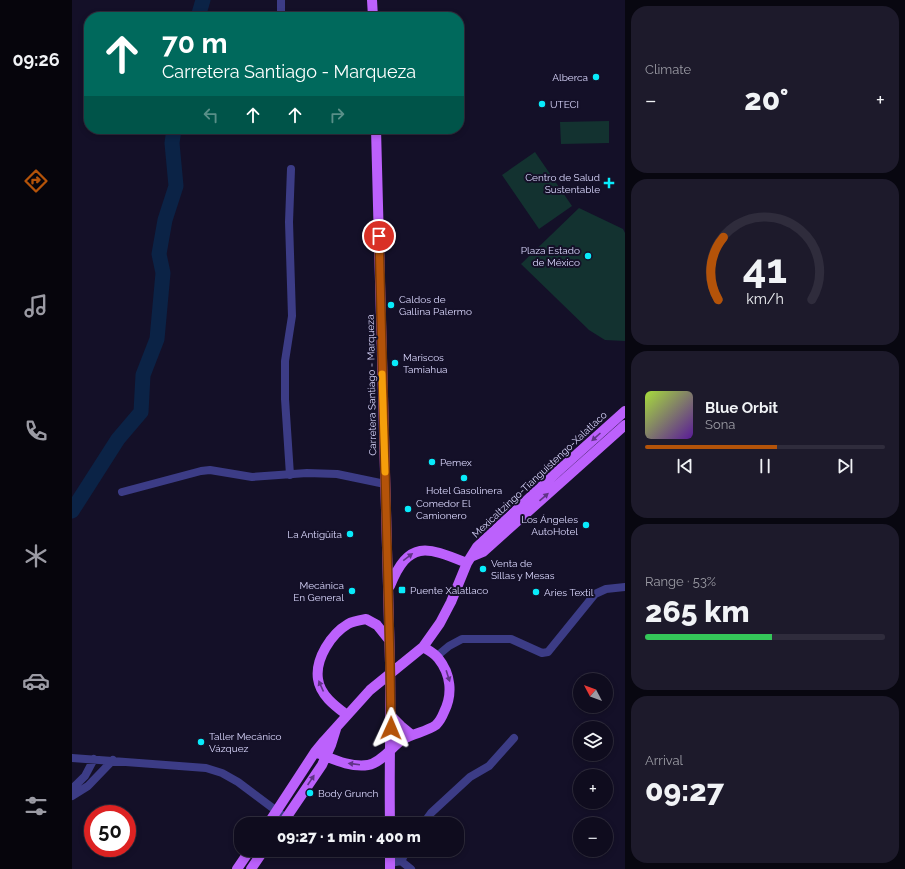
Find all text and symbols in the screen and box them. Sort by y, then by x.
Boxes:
text: 70 m [162,27,228,60]
icon: ahead [96,28,148,80]
text: 09:26 [12,49,60,70]
text: Carretera Santiago - Marqueza [162,61,416,82]
text: Climate [645,62,691,77]
place label: Alberca [552,72,588,83]
marker: Alberca [591,72,601,82]
text: 20° [744,82,788,117]
text: − [645,87,657,113]
text: + [876,87,885,113]
marker: UTECI [537,99,547,109]
place label: UTECI [550,99,579,110]
icon: left [200,104,222,126]
icon: ahead [242,104,264,126]
icon: ahead [284,104,306,126]
icon: right [326,104,348,126]
icon: directions [22,167,50,195]
place label: Centro de Salud Sustentable [525,172,600,195]
marker: Centro de Salud Sustentable [603,177,615,189]
pin [362,219,396,253]
icon: arrive [368,225,390,247]
text: 41 [743,244,787,293]
place label: Plaza Estado de México [521,245,580,268]
marker: Plaza Estado de México [583,251,593,261]
text: km/h [746,290,784,306]
icon: music [22,292,50,320]
place label: Caldos de Gallina Palermo [399,294,472,317]
marker: Caldos de Gallina Palermo [386,300,396,310]
street label: Carretera Santiago - Marqueza [365,314,378,456]
place label: Mariscos Tamiahua [403,352,448,375]
marker: Mariscos Tamiahua [390,358,400,368]
text: Blue Orbit [705,399,778,417]
street label: Mexicaltzingo-Tianguistengo-Xalatlaco [470,409,609,540]
icon: phone [22,417,50,445]
text: Sona [705,417,735,432]
one-way arrow [591,432,601,442]
icon: previous [674,455,696,477]
icon: pause [754,455,776,477]
icon: next [834,455,856,477]
marker: Pemex [427,457,437,467]
place label: Pemex [440,457,472,468]
marker: Hotel Gasolinera [459,473,469,483]
place label: Hotel Gasolinera [426,485,502,496]
one-way arrow [540,493,549,502]
place label: Comedor El Camionero [416,498,471,521]
marker: Comedor El Camionero [403,504,413,514]
place label: Los Ángeles AutoHotel [521,514,578,537]
marker: Los Ángeles AutoHotel [581,520,591,530]
place label: La Antigüita [287,529,342,540]
marker: La Antigüita [345,529,355,539]
icon: climate [22,542,50,570]
one-way arrow [402,553,413,562]
place label: Venta de Sillas y Mesas [491,558,555,581]
marker: Venta de Sillas y Mesas [478,564,488,574]
text: Range · 53% [645,574,716,589]
place label: Mecánica En General [293,580,344,603]
marker: Puente Xalatlaco [397,585,407,595]
place label: Puente Xalatlaco [410,585,488,596]
marker: Mecánica En General [347,586,357,596]
marker: Aries Textil [531,587,541,597]
place label: Aries Textil [544,587,594,598]
text: 265 km [645,594,750,629]
icon: car [22,667,50,695]
one-way arrow [445,670,451,682]
north arrow [573,673,613,713]
map controls [573,673,613,857]
one-way arrow [318,681,324,692]
position arrow [370,707,412,749]
button: layers [573,721,613,761]
place label: Taller Mecánico Vázquez [209,731,282,754]
marker: Taller Mecánico Vázquez [196,737,206,747]
text: Arrival [645,753,683,768]
one-way arrow [348,761,360,767]
button: + [573,769,613,809]
text: 09:27 [645,773,724,808]
one-way arrow [307,775,315,785]
marker: Body Grunch [305,788,315,798]
place label: Body Grunch [318,788,378,799]
icon: filters [22,792,50,820]
speed limit sign: 50 [84,805,136,857]
button: − [573,817,613,857]
text: 09:27 · 1 min · 400 m [277,828,421,846]

